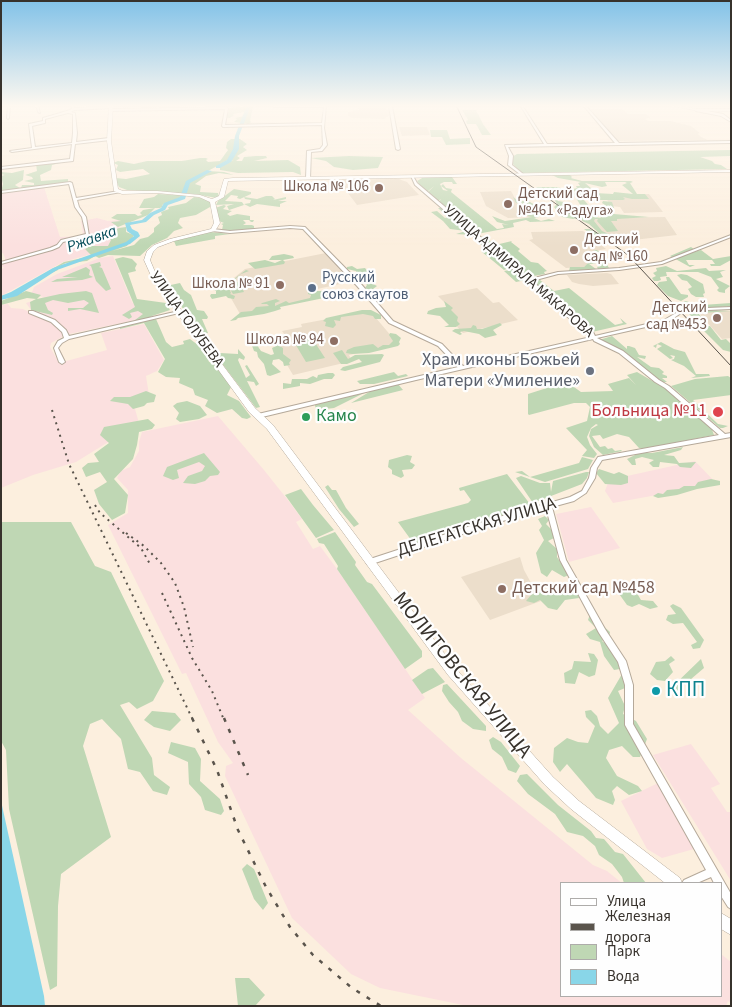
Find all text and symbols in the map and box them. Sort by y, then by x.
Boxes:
place label: Школа № 106 [283,179,369,197]
marker: Школа № 106 [373,182,385,194]
place label: Детский сад №461 «Радуга» [518,186,613,221]
marker: Детский сад №461 «Радуга» [502,198,514,210]
street label: УЛИЦА АДМИРАЛА МАКАРОВА [439,202,597,342]
water label: Ржавка [64,222,120,258]
place label: Детский сад № 160 [584,232,648,267]
marker: Детский сад № 160 [568,244,580,256]
street label: УЛИЦА ГОЛУБЕВА [145,268,227,372]
place label: Русский союз скаутов [322,270,408,305]
place label: Школа № 91 [192,276,270,294]
marker: Школа № 91 [274,279,286,291]
marker: Русский союз скаутов [306,282,318,294]
place label: Детский сад №453 [646,300,707,335]
marker: Детский сад №453 [711,312,723,324]
place label: Школа № 94 [246,332,324,350]
marker: Школа № 94 [328,335,340,347]
place label: Храм иконы Божьей Матери «Умиление» [422,350,580,392]
marker: Храм иконы Божьей Матери «Умиление» [584,365,596,377]
place label: Больница №11 [591,401,707,423]
marker: Больница №11 [711,405,725,419]
place label: Камо [316,406,357,428]
marker: Камо [300,411,312,423]
street label: ДЕЛЕГАТСКАЯ УЛИЦА [395,494,559,562]
place label: Детский сад №458 [512,578,655,600]
marker: Детский сад №458 [496,583,508,595]
street label: МОЛИТОВСКАЯ УЛИЦА [386,588,536,764]
place label: КПП [666,678,705,704]
marker: КПП [650,685,662,697]
legend [560,882,722,997]
text: Улица [607,891,646,912]
text: Железная дорога [605,906,671,948]
text: Парк [607,941,640,962]
text: Вода [607,966,640,987]

